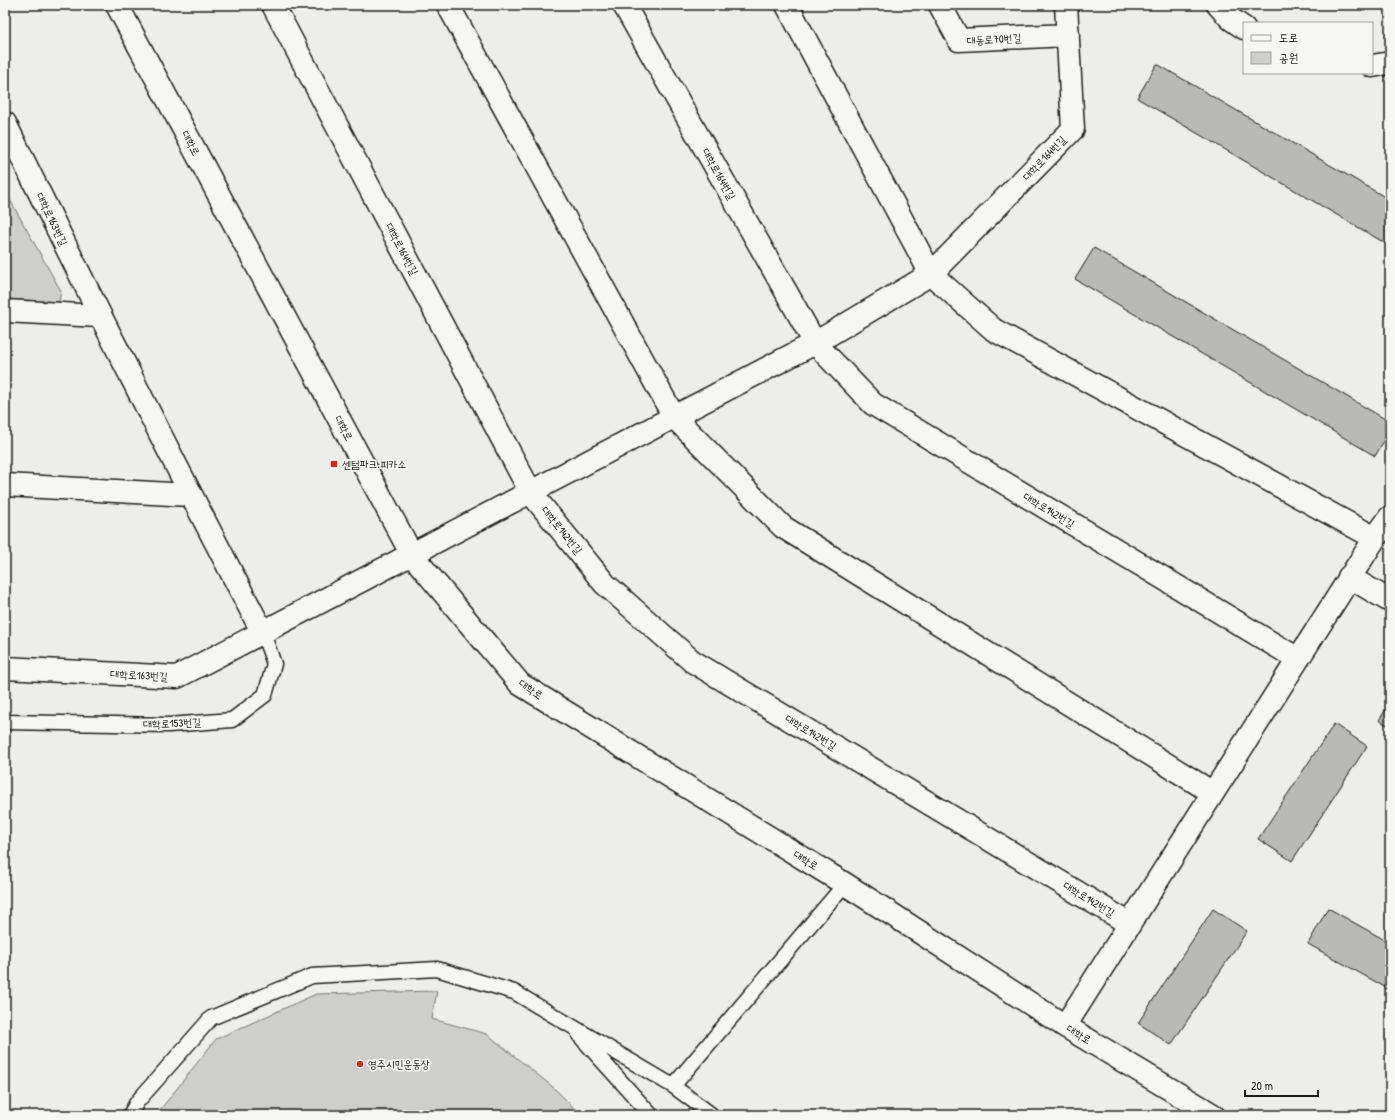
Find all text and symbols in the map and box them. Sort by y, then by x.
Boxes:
legend [1243,22,1373,74]
text: 도로 [1279,29,1298,46]
street label: 대동로70번길 [966,31,1022,47]
text: 공원 [1279,49,1298,66]
street label: 대학로 [179,128,203,158]
street label: 대학로164번길 [1019,133,1069,183]
street label: 대학로164번길 [699,146,739,202]
street label: 대학로163번길 [33,190,71,248]
street label: 대학로164번길 [382,221,422,277]
street label: 대학로 [332,413,356,443]
place label: 센텀파크.피카소 [342,457,406,471]
marker: 센텀파크.피카소 [329,459,339,469]
street label: 대학로142번길 [1021,489,1077,531]
street label: 대학로142번길 [538,503,586,557]
street label: 대학로163번길 [110,667,168,684]
street label: 대학로 [516,676,546,702]
street label: 대학로142번길 [783,711,839,753]
street label: 대학로153번길 [143,715,201,731]
street label: 대학로 [791,847,821,873]
street label: 대학로142번길 [1061,878,1117,920]
street label: 대학로 [1064,1021,1094,1047]
place label: 영주시민운동장 [368,1057,430,1071]
marker: 영주시민운동장 [355,1059,365,1069]
scale bar [1245,1072,1318,1098]
text: 20 m [1251,1077,1273,1094]

